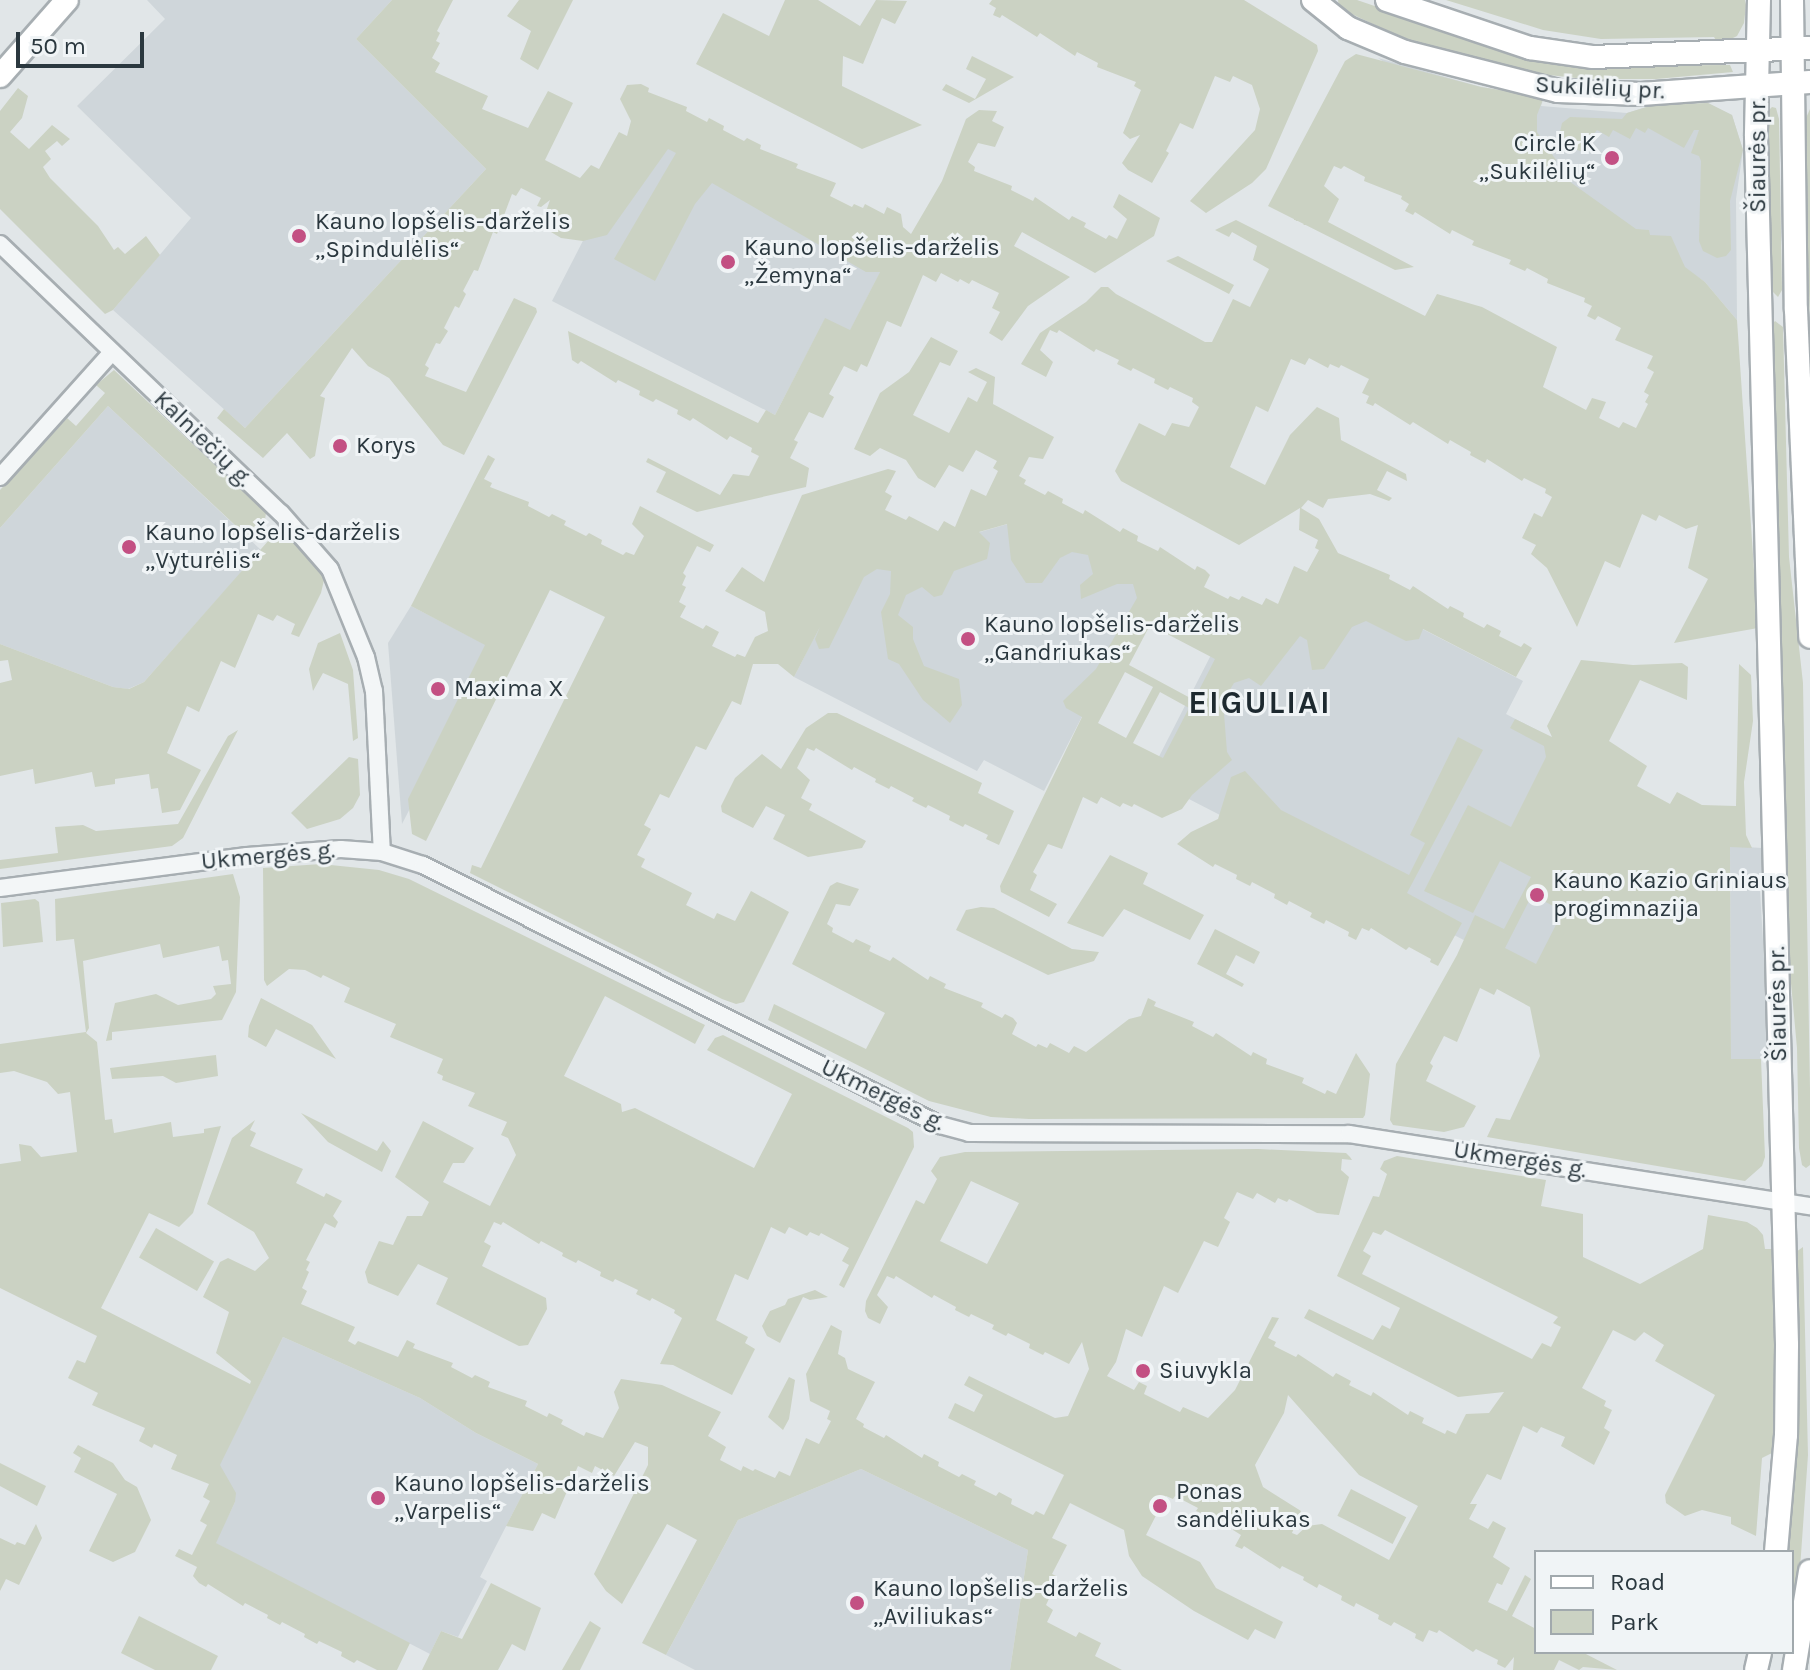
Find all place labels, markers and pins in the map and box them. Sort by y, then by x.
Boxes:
place label: Circle K „Sukilėlių“ [1479,130,1596,186]
marker: Circle K „Sukilėlių“ [1603,149,1621,167]
place label: Kauno lopšelis-darželis „Spindulėlis“ [315,208,571,264]
marker: Kauno lopšelis-darželis „Spindulėlis“ [290,227,308,245]
place label: Kauno lopšelis-darželis „Žemyna“ [744,234,1000,290]
marker: Kauno lopšelis-darželis „Žemyna“ [719,253,737,271]
place label: Korys [356,432,416,460]
marker: Korys [331,437,349,455]
place label: Kauno lopšelis-darželis „Vyturėlis“ [145,519,401,575]
marker: Kauno lopšelis-darželis „Vyturėlis“ [120,538,138,556]
place label: Kauno lopšelis-darželis „Gandriukas“ [984,611,1240,667]
marker: Kauno lopšelis-darželis „Gandriukas“ [959,630,977,648]
place label: Maxima X [454,675,564,703]
marker: Maxima X [429,680,447,698]
place label: Kauno Kazio Griniaus progimnazija [1553,867,1787,923]
marker: Kauno Kazio Griniaus progimnazija [1528,886,1546,904]
place label: Siuvykla [1159,1357,1252,1385]
marker: Siuvykla [1134,1362,1152,1380]
place label: Kauno lopšelis-darželis „Varpelis“ [394,1470,650,1526]
place label: Ponas sandėliukas [1176,1478,1311,1534]
marker: Kauno lopšelis-darželis „Varpelis“ [369,1489,387,1507]
marker: Ponas sandėliukas [1151,1497,1169,1515]
place label: Kauno lopšelis-darželis „Aviliukas“ [873,1575,1129,1631]
marker: Kauno lopšelis-darželis „Aviliukas“ [848,1594,866,1612]

